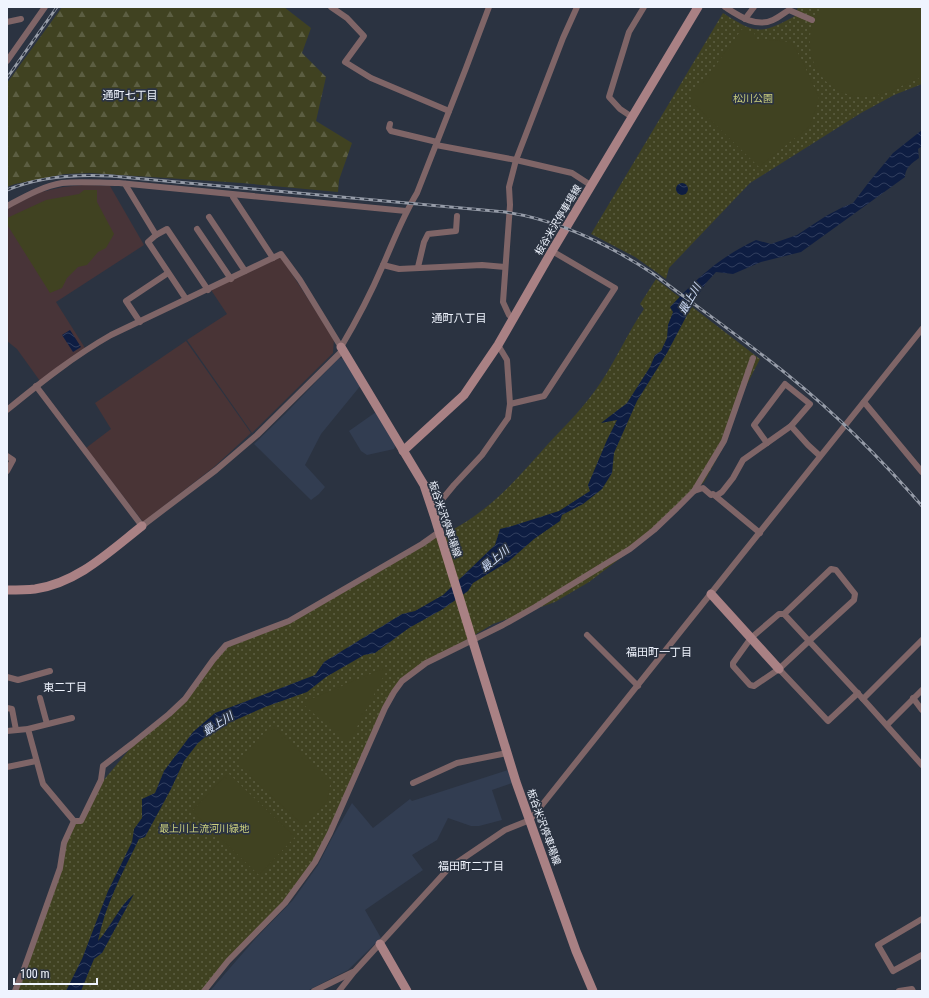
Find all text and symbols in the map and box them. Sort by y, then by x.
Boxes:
district label: 通町七丁目 [103,89,158,102]
park label: 松川公園 [733,93,773,104]
street label: 板谷米沢停車場線 [533,183,583,257]
water label: 最上川 [676,281,704,317]
district label: 通町八丁目 [432,312,487,325]
street label: 板谷米沢停車場線 [427,479,463,559]
water label: 最上川 [478,543,513,575]
district label: 福田町一丁目 [626,646,692,659]
district label: 東二丁目 [43,681,87,694]
water label: 最上川 [201,709,236,738]
street label: 板谷米沢停車場線 [525,788,563,866]
park label: 最上川上流河川緑地 [159,823,250,834]
district label: 福田町二丁目 [438,860,504,873]
scale bar [14,960,97,986]
text: 100 m [20,967,50,981]

